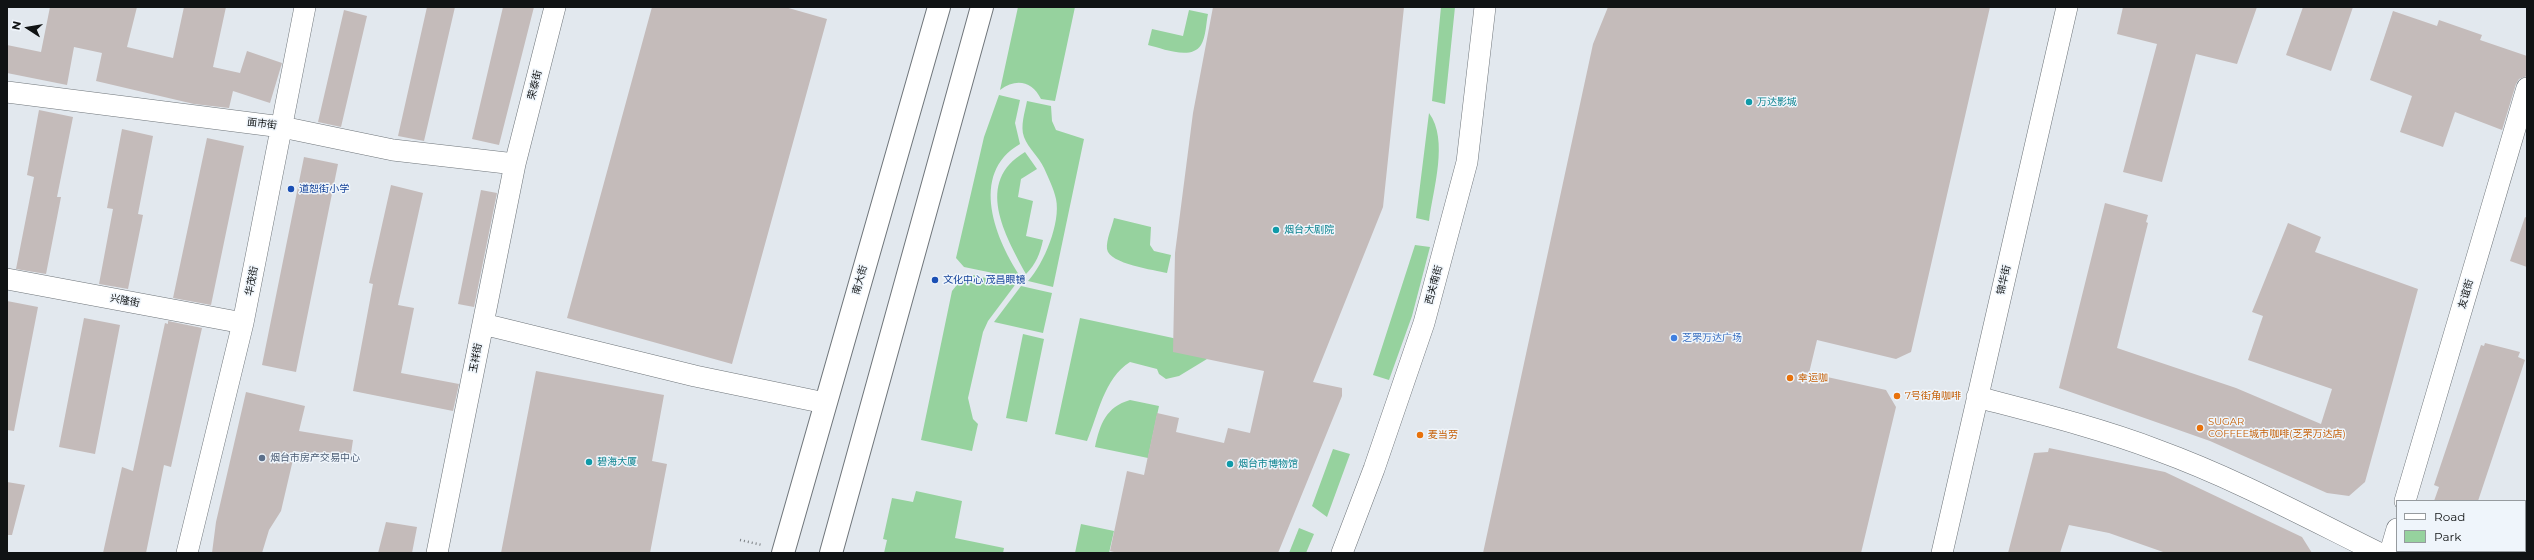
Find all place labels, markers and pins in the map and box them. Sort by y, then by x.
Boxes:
place label: 万达影城 [1757,96,1797,108]
marker: 万达影城 [1744,97,1754,107]
place label: 道恕街小学 [299,183,349,195]
marker: 道恕街小学 [286,184,296,194]
place label: 烟台大剧院 [1284,224,1334,236]
marker: 烟台大剧院 [1271,225,1281,235]
place label: 文化中心 茂昌眼镜 [943,274,1026,286]
marker: 文化中心 茂昌眼镜 [930,275,940,285]
place label: 芝罘万达广场 [1682,332,1742,344]
marker: 芝罘万达广场 [1669,333,1679,343]
place label: 幸运咖 [1798,372,1828,384]
marker: 幸运咖 [1785,373,1795,383]
place label: 7号街角咖啡 [1905,390,1961,402]
marker: 7号街角咖啡 [1892,391,1902,401]
place label: SUGAR COFFEE城市咖啡(芝罘万达店) [2208,416,2346,440]
marker: SUGAR COFFEE城市咖啡(芝罘万达店) [2195,423,2205,433]
place label: 麦当劳 [1428,429,1458,441]
marker: 麦当劳 [1415,430,1425,440]
place label: 烟台市房产交易中心 [270,452,360,464]
marker: 烟台市房产交易中心 [257,453,267,463]
place label: 碧海大厦 [597,456,637,468]
marker: 碧海大厦 [584,457,594,467]
place label: 烟台市博物馆 [1238,458,1298,470]
marker: 烟台市博物馆 [1225,459,1235,469]

